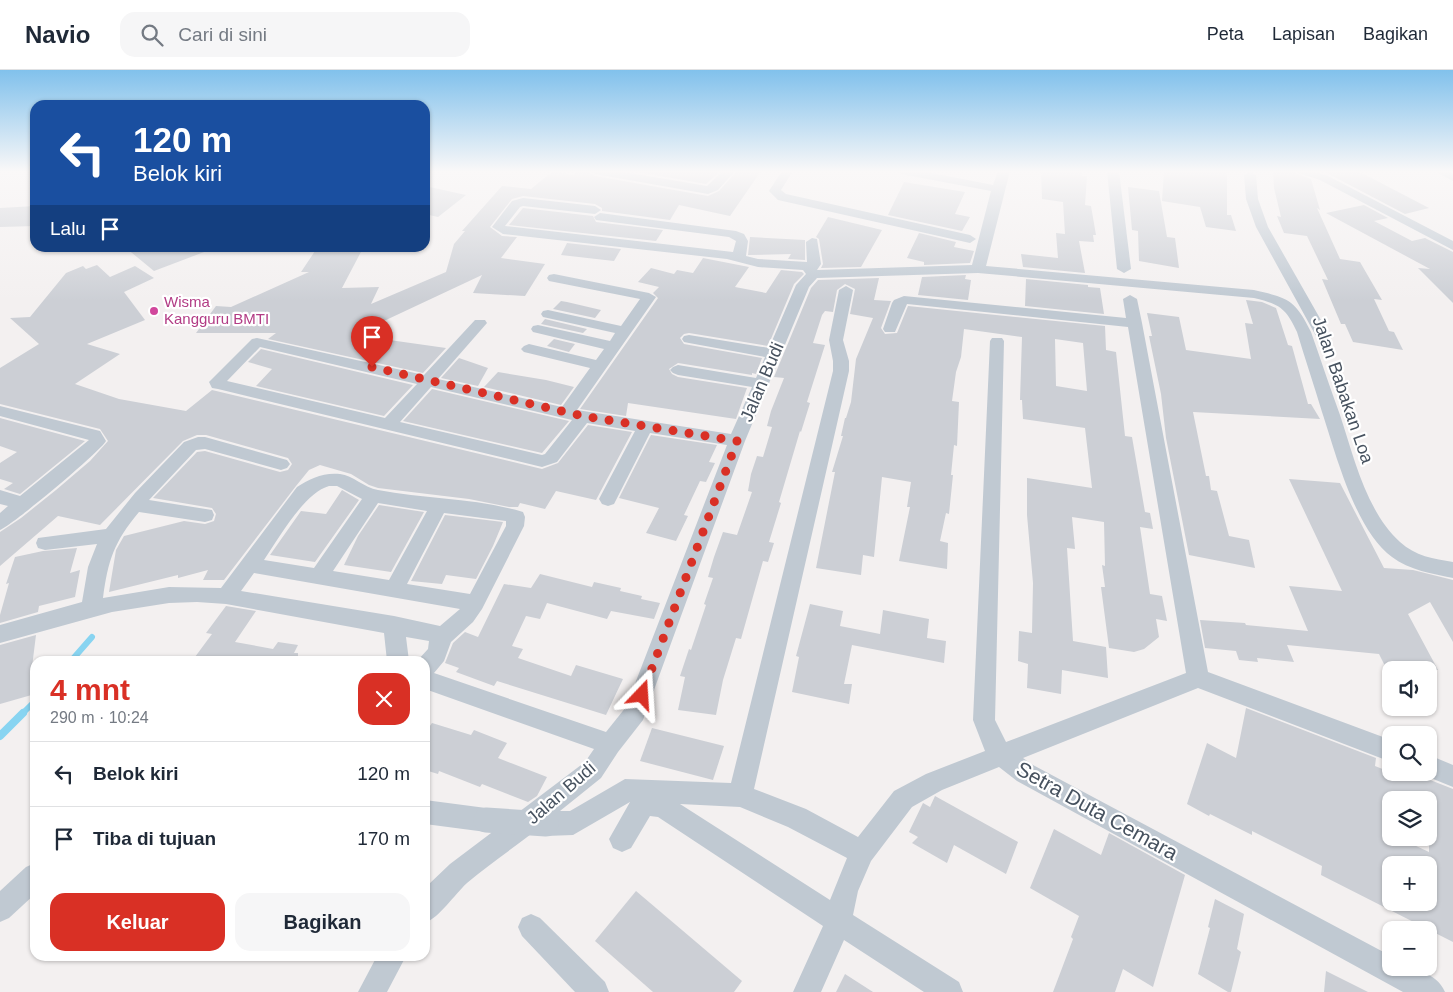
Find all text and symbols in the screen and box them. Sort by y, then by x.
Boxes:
search box [120,12,470,57]
text: Navio [25,21,90,48]
icon: search [138,21,166,49]
text: Cari di sini [178,24,267,45]
text: Peta [1207,24,1244,44]
text: Lapisan [1272,24,1335,44]
text: Bagikan [1363,24,1428,44]
icon: left [50,120,115,185]
text: 120 m [133,120,232,159]
text: Belok kiri [133,161,222,186]
icon: arrive [96,215,124,243]
text: Lalu [50,218,86,239]
place label: Wisma Kangguru BMTI [164,293,269,327]
marker: Wisma Kangguru BMTI [148,305,160,317]
street label: Jalan Babakan Loa [1308,314,1378,467]
pin [351,316,393,367]
icon: arrive [358,323,386,351]
street label: Jalan Budi [736,339,788,425]
map controls [1382,661,1437,976]
button: sound [1382,661,1437,716]
position arrow [615,668,667,720]
text: 4 mnt [50,673,130,706]
button: close [358,673,410,725]
text: 290 m · 10:24 [50,709,149,726]
button: search [1382,726,1437,781]
street label: Setra Duta Cemara [1013,757,1182,865]
street label: Jalan Budi [523,758,599,828]
icon: left [50,760,78,788]
text: Belok kiri [93,763,179,784]
text: 120 m [357,763,410,784]
button: layers [1382,791,1437,846]
icon: arrive [50,825,78,853]
text: Tiba di tujuan [93,828,216,849]
text: 170 m [357,828,410,849]
button: + [1382,856,1437,911]
button: Keluar [50,893,225,951]
button: Bagikan [235,893,410,951]
button: − [1382,921,1437,976]

